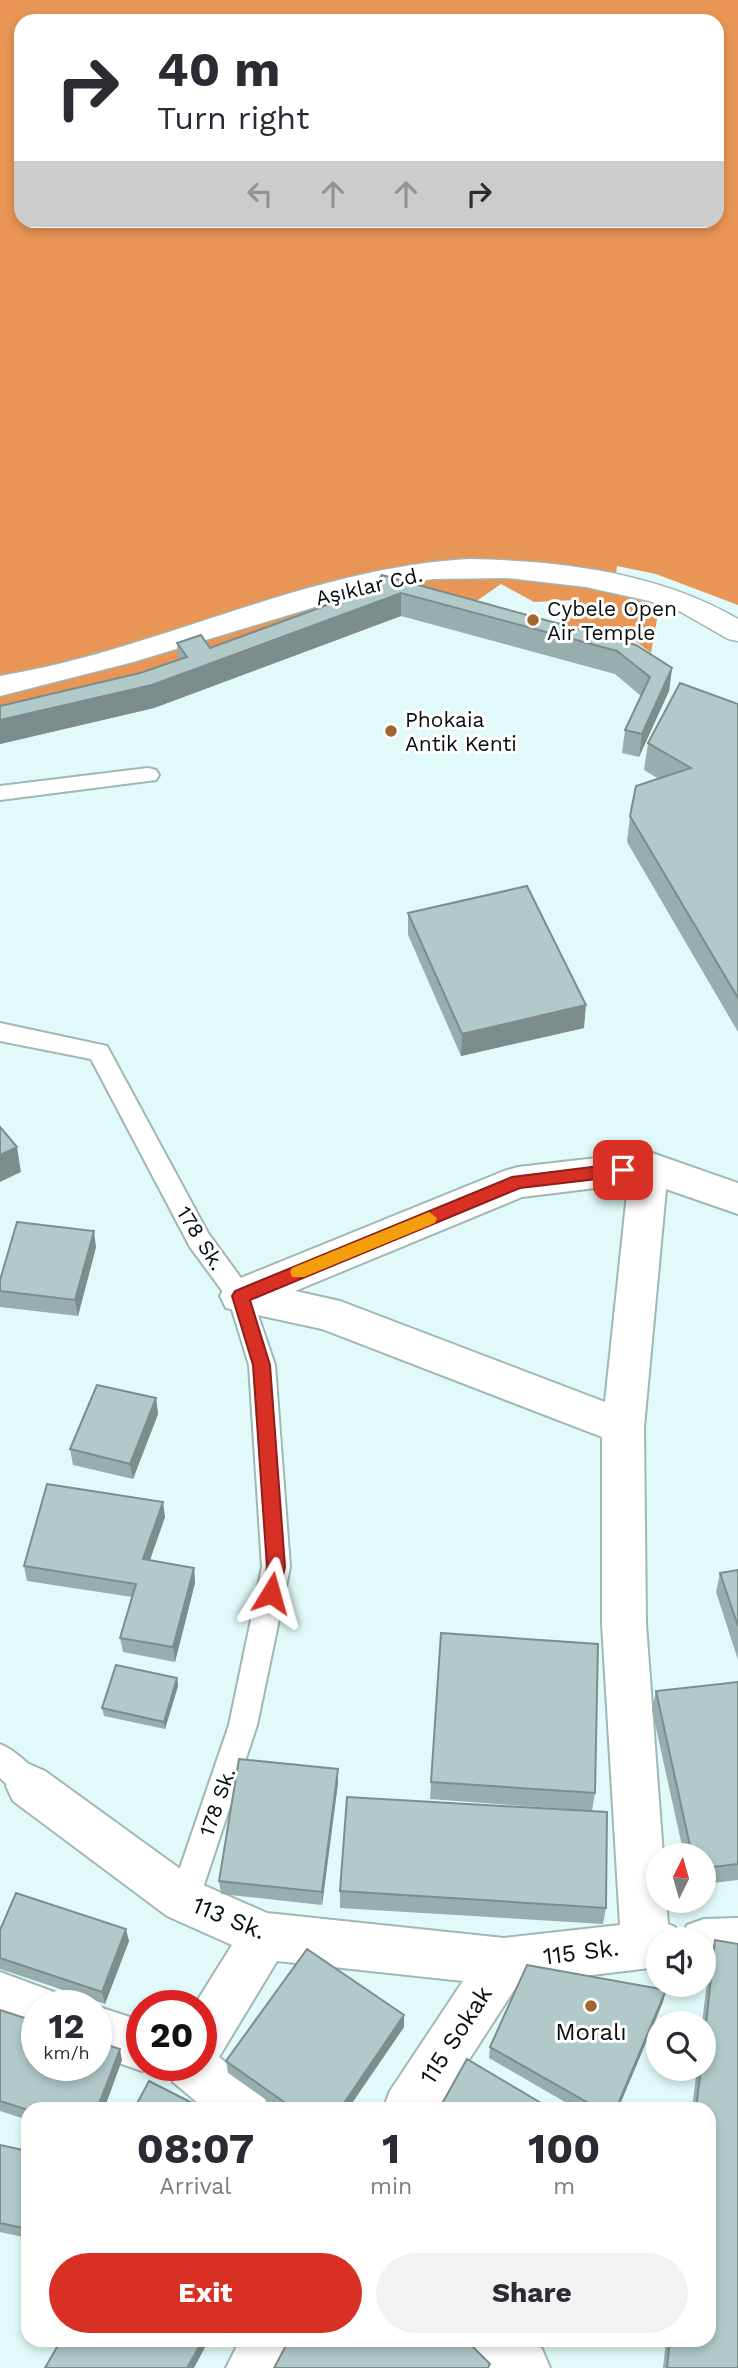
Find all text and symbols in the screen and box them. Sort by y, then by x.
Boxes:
text: 40 m [157,40,280,98]
icon: right [42,42,133,133]
text: Turn right [157,99,309,137]
icon: left [241,175,279,213]
icon: ahead [314,175,352,213]
icon: ahead [387,175,425,213]
icon: right [460,175,498,213]
street label: Aşıklar Cd. [313,562,425,610]
place label: Cybele Open Air Temple [547,596,677,645]
marker: Cybele Open Air Temple [525,612,541,628]
place label: Phokaia Antik Kenti [405,707,517,756]
marker: Phokaia Antik Kenti [383,723,399,739]
pin [593,1140,653,1200]
icon: arrive [604,1151,642,1189]
street label: 178 Sk. [172,1201,230,1275]
position arrow [234,1556,308,1630]
street label: 178 Sk. [194,1765,240,1839]
north arrow [646,1843,716,1913]
map controls [646,1843,716,2081]
street label: 113 Sk. [188,1891,270,1945]
button: sound [646,1927,716,1997]
street label: 115 Sk. [541,1933,621,1971]
street label: 115 Sokak [414,1980,498,2089]
speed limit sign: 20 [126,1990,217,2081]
marker: Moralı [583,1998,599,2014]
text: 12 [49,2005,84,2047]
button: search [646,2011,716,2081]
place label: Moralı [555,2018,627,2046]
text: km/h [43,2042,90,2063]
text: 08:07 [137,2124,254,2173]
text: 1 [382,2124,400,2173]
text: 100 [528,2124,600,2173]
text: Arrival [160,2173,231,2200]
text: min [370,2173,412,2200]
text: m [553,2173,575,2200]
button: Exit [49,2253,362,2333]
button: Share [376,2253,688,2333]

